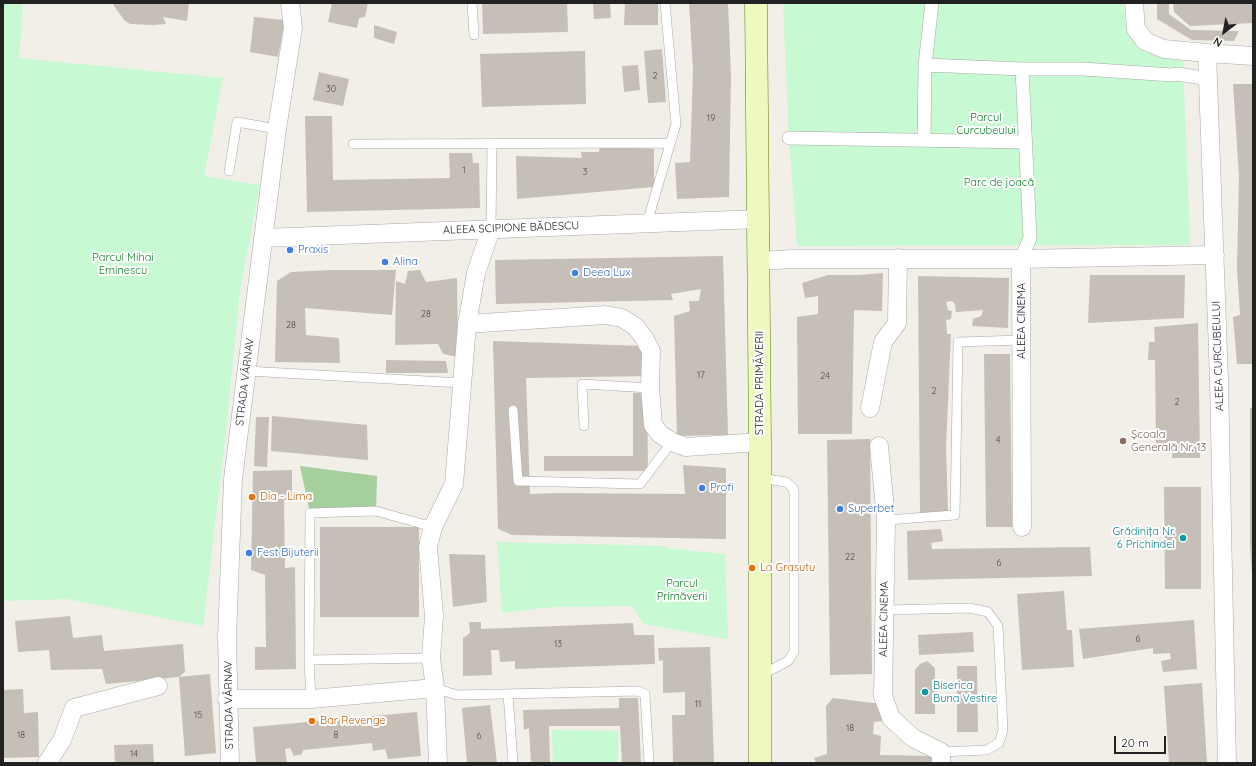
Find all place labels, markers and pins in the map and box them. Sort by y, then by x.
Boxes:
place label: Praxis [298,243,328,257]
marker: Praxis [285,245,295,255]
place label: Alina [393,255,418,269]
marker: Alina [380,257,390,267]
place label: Deea Lux [583,266,631,280]
marker: Deea Lux [570,268,580,278]
place label: Școala Generală Nr. 13 [1131,428,1206,454]
marker: Școala Generală Nr. 13 [1118,436,1128,446]
place label: Profi [710,481,733,495]
marker: Profi [697,483,707,493]
place label: Dia - Lima [260,490,312,504]
marker: Dia - Lima [247,492,257,502]
place label: Superbet [848,502,894,516]
marker: Superbet [835,504,845,514]
place label: Grădinița Nr. 6 Prichindel [1112,525,1175,551]
marker: Grădinița Nr. 6 Prichindel [1178,533,1188,543]
place label: Fest Bijuterii [257,546,319,560]
marker: Fest Bijuterii [244,548,254,558]
place label: La Grasutu [760,561,815,575]
marker: La Grasutu [747,563,757,573]
place label: Biserica Buna Vestire [933,679,997,705]
marker: Biserica Buna Vestire [920,687,930,697]
place label: Bar Revenge [320,714,386,728]
marker: Bar Revenge [307,716,317,726]

